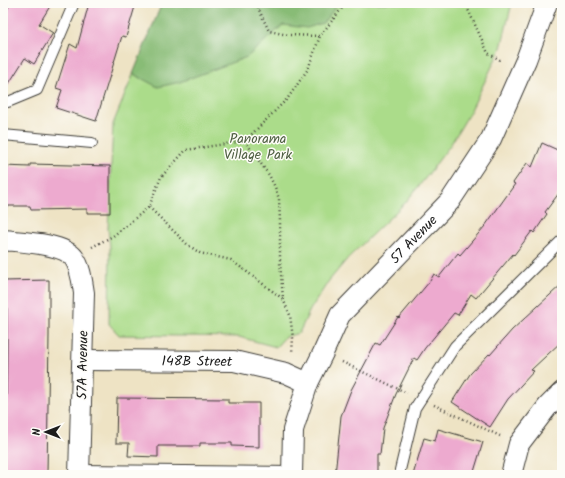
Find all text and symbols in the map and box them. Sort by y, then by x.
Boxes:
park label: Panorama Village Park [224,128,293,166]
street label: 57 Avenue [385,210,443,269]
street label: 57A Avenue [71,329,95,400]
street label: 148B Street [162,351,233,373]
north arrow [26,412,66,452]
text: N [28,428,46,435]

